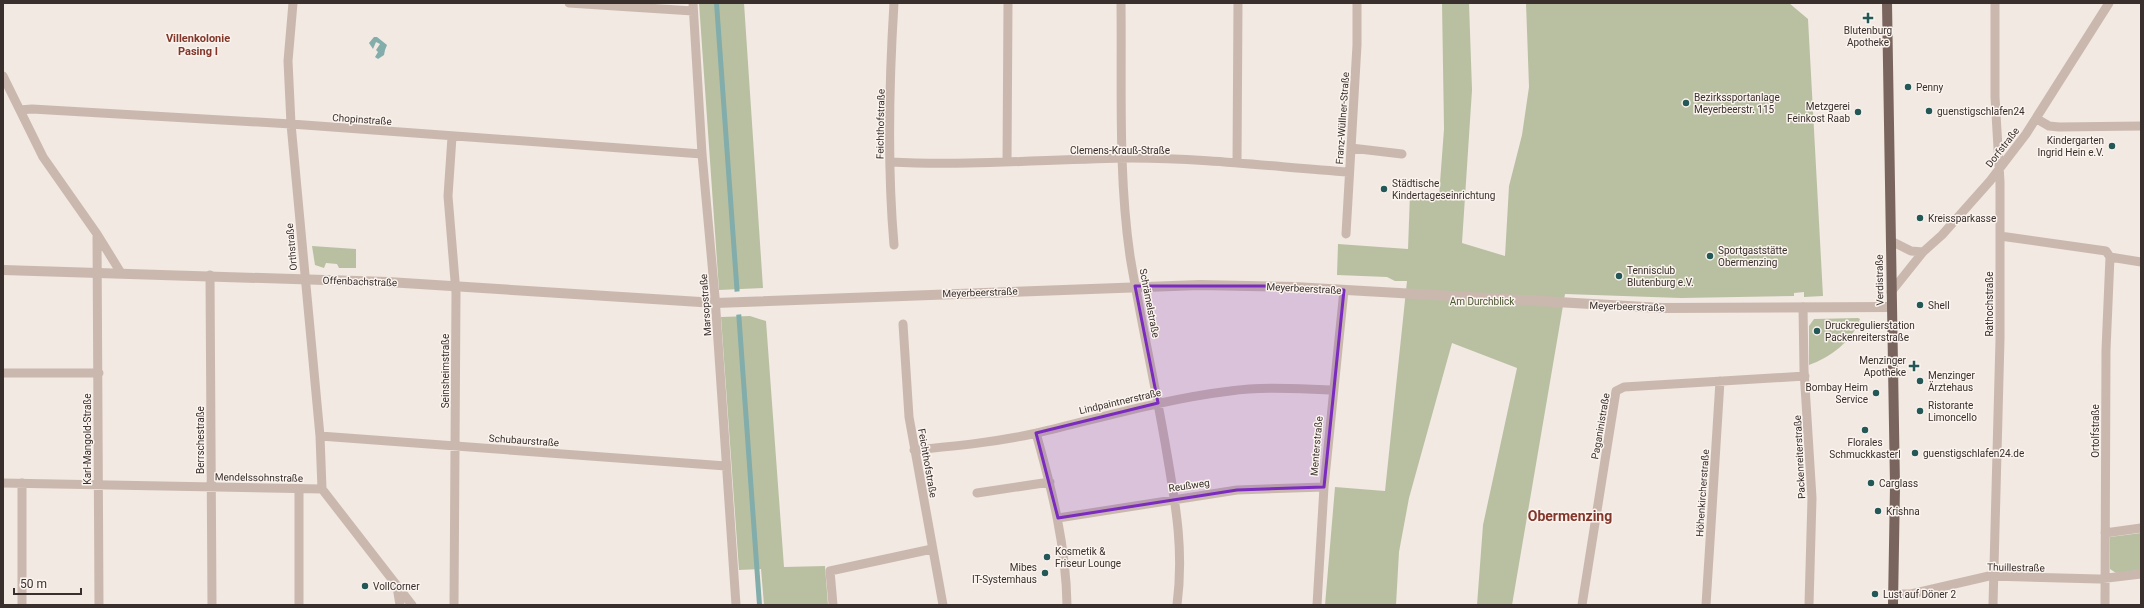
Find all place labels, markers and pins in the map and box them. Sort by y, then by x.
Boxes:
marker: Blutenburg Apotheke [1863,13,1873,23]
place label: Blutenburg Apotheke [1844,25,1892,48]
marker: Penny [1903,82,1913,92]
place label: Penny [1916,82,1944,93]
place label: Bezirkssportanlage Meyerbeerstr. 115 [1694,92,1780,115]
marker: Bezirkssportanlage Meyerbeerstr. 115 [1681,98,1691,108]
place label: Metzgerei Feinkost Raab [1787,101,1850,124]
marker: guenstigschlafen24 [1924,106,1934,116]
place label: guenstigschlafen24 [1937,106,2025,117]
marker: Metzgerei Feinkost Raab [1853,107,1863,117]
place label: Kindergarten Ingrid Hein e.V. [2037,135,2104,158]
marker: Kindergarten Ingrid Hein e.V. [2107,141,2117,151]
place label: Städtische Kindertageseinrichtung [1392,178,1495,201]
marker: Städtische Kindertageseinrichtung [1379,184,1389,194]
marker: Kreissparkasse [1915,213,1925,223]
place label: Kreissparkasse [1928,213,1996,224]
place label: Sportgaststätte Obermenzing [1718,245,1787,268]
marker: Sportgaststätte Obermenzing [1705,251,1715,261]
place label: Tennisclub Blutenburg e.V. [1627,265,1694,288]
marker: Tennisclub Blutenburg e.V. [1614,271,1624,281]
marker: Shell [1915,300,1925,310]
place label: Shell [1928,300,1950,311]
place label: Druckregulierstation Packenreiterstraße [1825,320,1915,343]
marker: Druckregulierstation Packenreiterstraße [1812,326,1822,336]
place label: Menzinger Apotheke [1859,355,1907,378]
marker: Menzinger Apotheke [1909,361,1919,371]
place label: Menzinger Ärztehaus [1928,370,1975,393]
marker: Menzinger Ärztehaus [1915,376,1925,386]
place label: Bombay Heim Service [1805,382,1868,405]
marker: Bombay Heim Service [1871,388,1881,398]
place label: Ristorante Limoncello [1928,400,1977,423]
marker: Ristorante Limoncello [1915,406,1925,416]
marker: Florales Schmuckkasterl [1860,425,1870,435]
place label: Florales Schmuckkasterl [1829,437,1901,460]
marker: guenstigschlafen24.de [1910,448,1920,458]
place label: guenstigschlafen24.de [1923,448,2024,459]
marker: Carglass [1866,478,1876,488]
place label: Carglass [1879,478,1918,489]
marker: Krishna [1873,506,1883,516]
place label: Krishna [1886,506,1920,517]
place label: Kosmetik & Friseur Lounge [1055,546,1121,569]
marker: Kosmetik & Friseur Lounge [1042,552,1052,562]
place label: Mibes IT-Systemhaus [972,562,1037,585]
marker: Mibes IT-Systemhaus [1040,568,1050,578]
marker: VollCorner [360,581,370,591]
place label: VollCorner [373,581,420,592]
marker: Lust auf Döner 2 [1870,589,1880,599]
place label: Lust auf Döner 2 [1883,589,1956,600]

